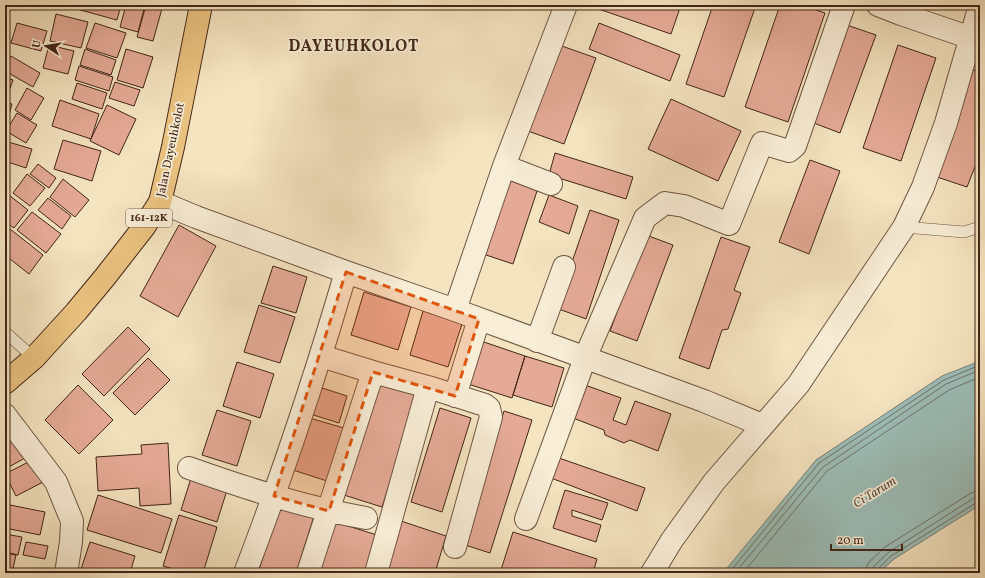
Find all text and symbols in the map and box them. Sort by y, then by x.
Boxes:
north arrow [26,26,66,66]
district label: DAYEUHKOLOT [288,36,420,58]
text: U [30,39,46,49]
street label: Jalan Dayeuhkolot [153,101,189,199]
road number: 161-12K [126,209,172,227]
water label: Ci Tarum [850,473,900,513]
scale bar [831,526,902,552]
text: 20 m [837,533,864,549]

